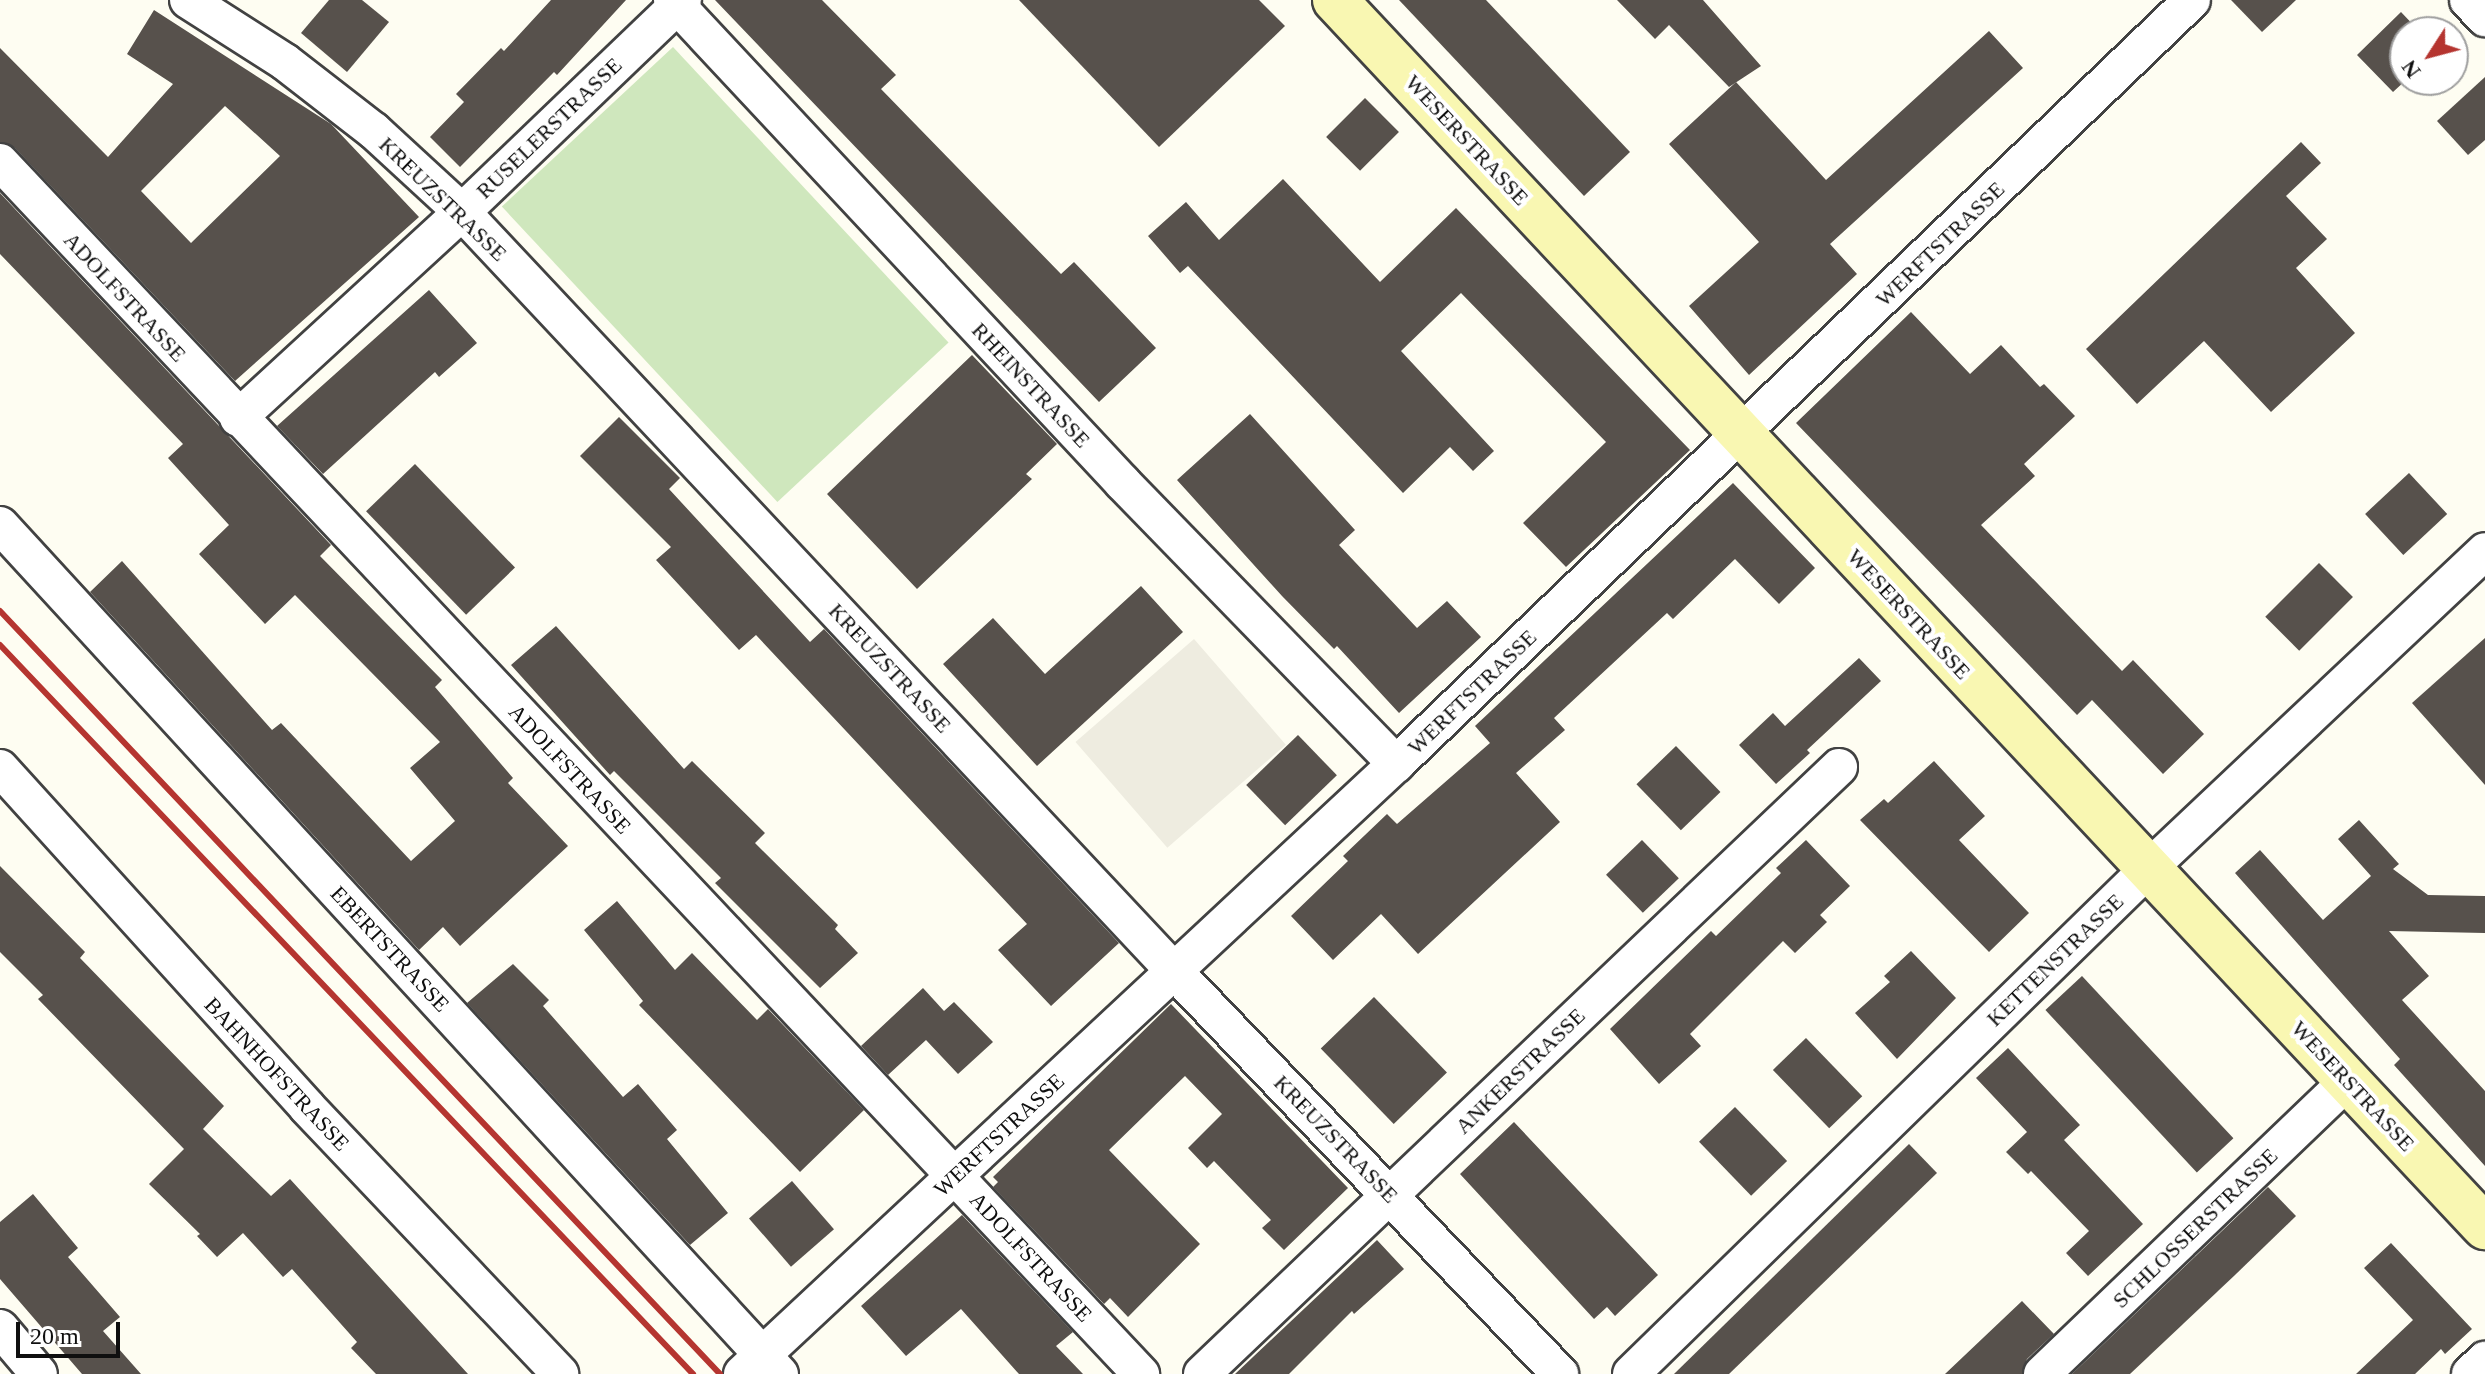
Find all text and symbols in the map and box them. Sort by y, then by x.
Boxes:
north arrow [2389,16,2469,96]
street label: RUSELERSTRASSE [471,52,627,204]
text: N [2396,55,2426,83]
street label: WESERSTRASSE [1400,69,1534,211]
street label: KREUZSTRASSE [374,131,512,267]
street label: WERFTSTRASSE [1870,176,2010,312]
street label: ADOLFSTRASSE [58,227,192,367]
street label: RHEINSTRASSE [966,317,1096,453]
street label: WESERSTRASSE [1842,543,1976,685]
street label: KREUZSTRASSE [823,598,957,738]
street label: WERFTSTRASSE [1402,624,1542,760]
street label: ADOLFSTRASSE [503,699,637,839]
street label: EBERTSTRASSE [325,881,455,1017]
street label: KETTENSTRASSE [1981,888,2129,1032]
street label: BAHNHOFSTRASSE [199,992,355,1156]
street label: ANKERSTRASSE [1450,1002,1590,1140]
street label: WESERSTRASSE [2286,1015,2420,1157]
street label: WERFTSTRASSE [928,1068,1070,1202]
street label: KREUZSTRASSE [1268,1070,1404,1208]
street label: SCHLOSSERSTRASSE [2107,1142,2283,1314]
street label: ADOLFSTRASSE [964,1187,1098,1327]
scale bar [20,1306,124,1356]
text: 20 m [30,1323,79,1349]

